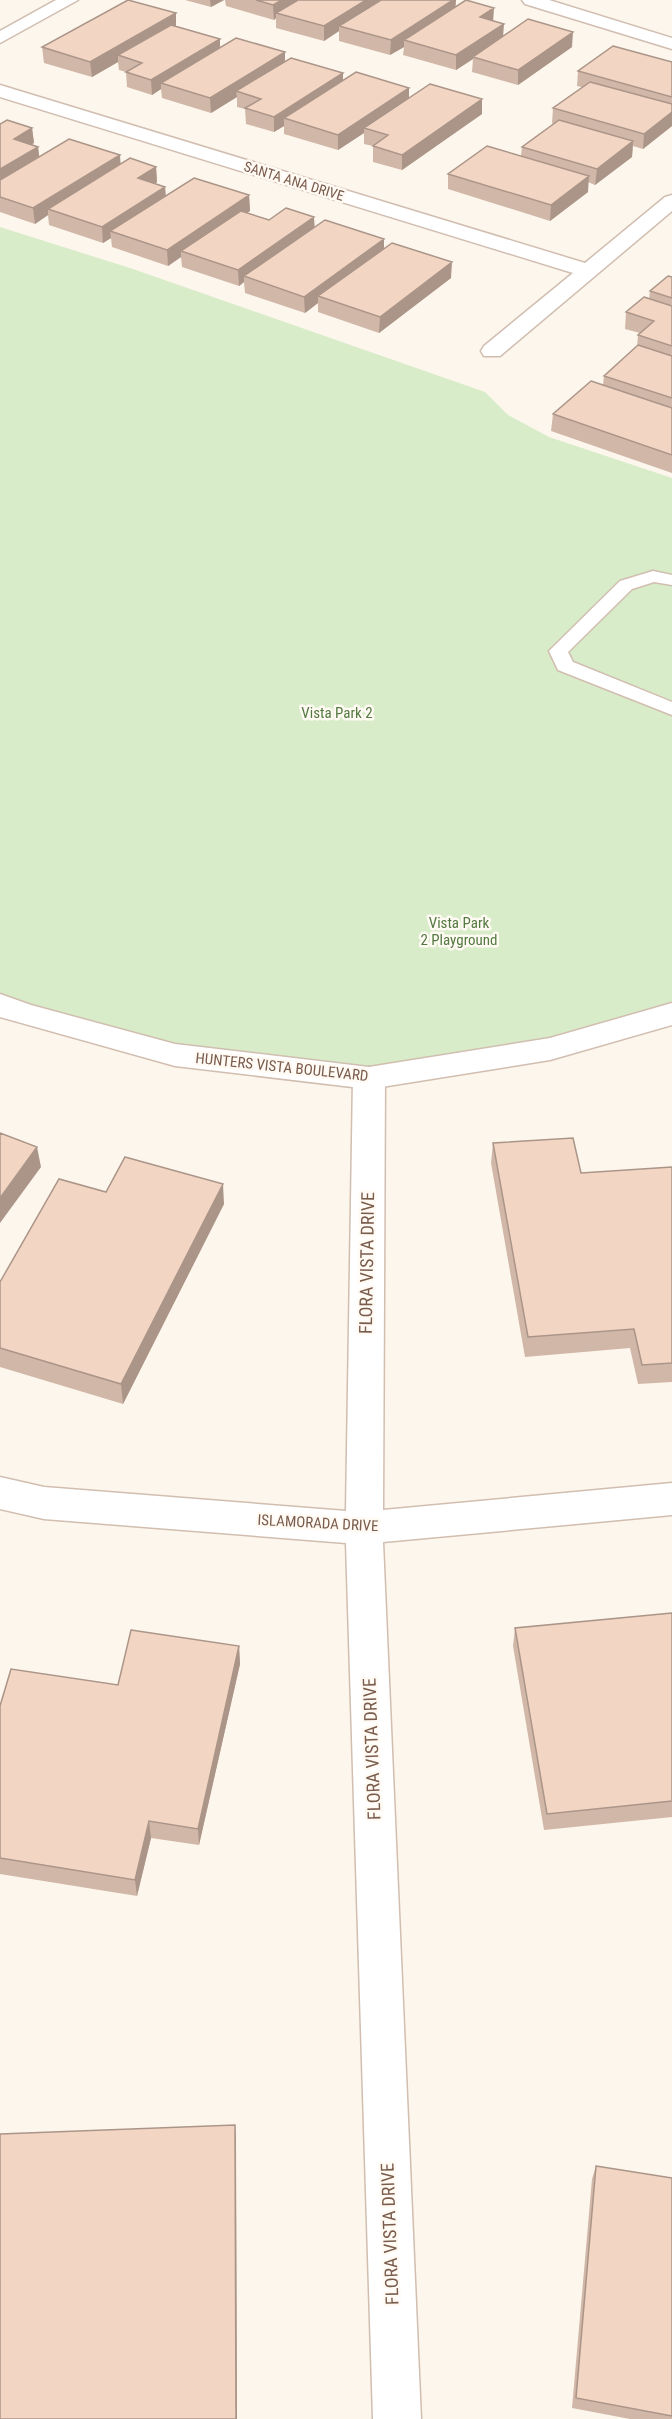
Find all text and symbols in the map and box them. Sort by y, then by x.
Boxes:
street label: SANTA ANA DRIVE [242,158,346,204]
park label: Vista Park 2 [301,704,373,722]
park label: Vista Park 2 Playground [420,914,498,949]
street label: HUNTERS VISTA BOULEVARD [195,1049,369,1085]
street label: FLORA VISTA DRIVE [355,1192,378,1334]
street label: ISLAMORADA DRIVE [257,1511,379,1535]
street label: FLORA VISTA DRIVE [359,1678,384,1820]
street label: FLORA VISTA DRIVE [377,2163,402,2305]

